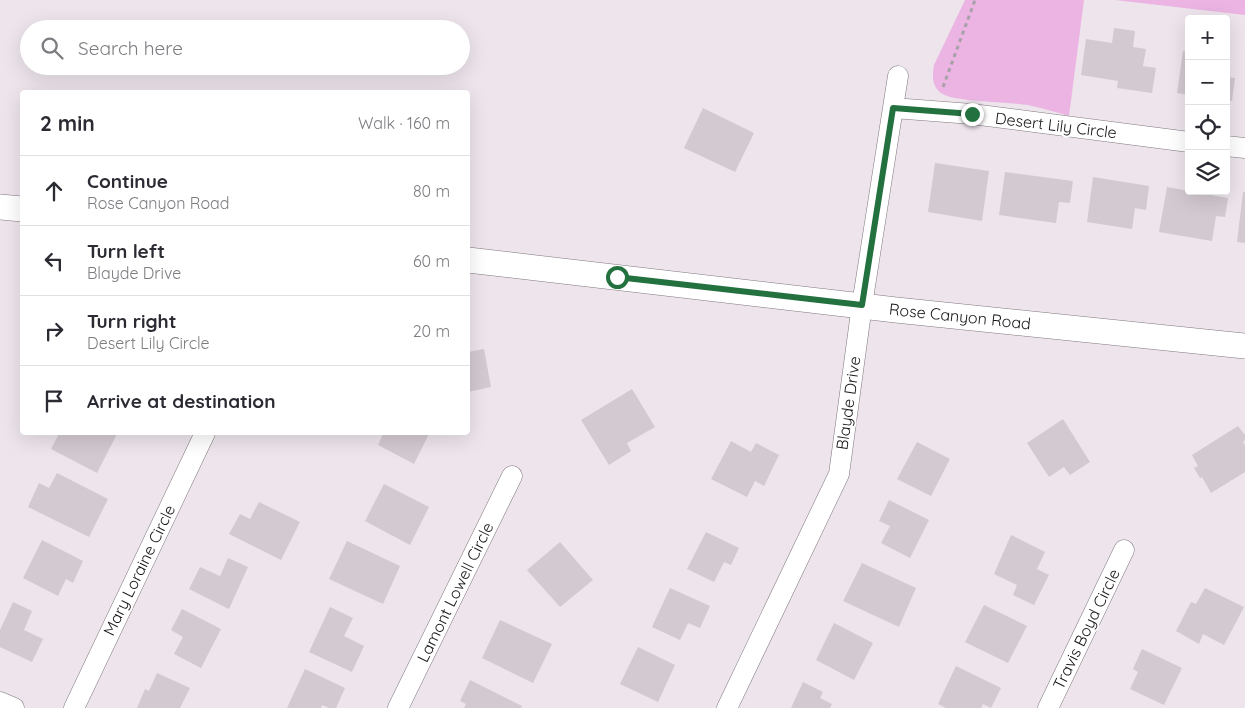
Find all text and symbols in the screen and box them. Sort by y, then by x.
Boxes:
map controls [1185,15,1230,195]
button: + [1185,15,1230,60]
search box [20,20,470,75]
icon: search [38,34,66,62]
text: Search here [78,36,183,60]
button: − [1185,60,1230,105]
route end [961,103,984,126]
button: locate [1185,105,1230,150]
street label: Desert Lily Circle [994,108,1118,142]
text: 2 min [40,110,95,136]
text: Walk · 160 m [358,113,450,133]
button: layers [1185,150,1230,195]
text: Continue [87,169,168,193]
icon: ahead [40,177,68,205]
text: 80 m [413,181,450,201]
text: Rose Canyon Road [87,193,230,213]
text: Turn left [87,239,165,263]
icon: left [40,247,68,275]
text: 60 m [413,251,450,271]
text: Blayde Drive [87,263,181,283]
route start [606,266,629,289]
street label: Rose Canyon Road [888,299,1032,333]
text: Turn right [87,309,176,333]
icon: right [40,317,68,345]
text: 20 m [413,321,450,341]
text: Desert Lily Circle [87,333,210,353]
street label: Blayde Drive [832,355,864,451]
icon: arrive [40,387,68,415]
text: Arrive at destination [87,389,276,413]
street label: Mary Loraine Circle [99,501,179,639]
street label: Lamont Lowell Circle [412,519,498,665]
street label: Travis Boyd Circle [1048,565,1124,693]

